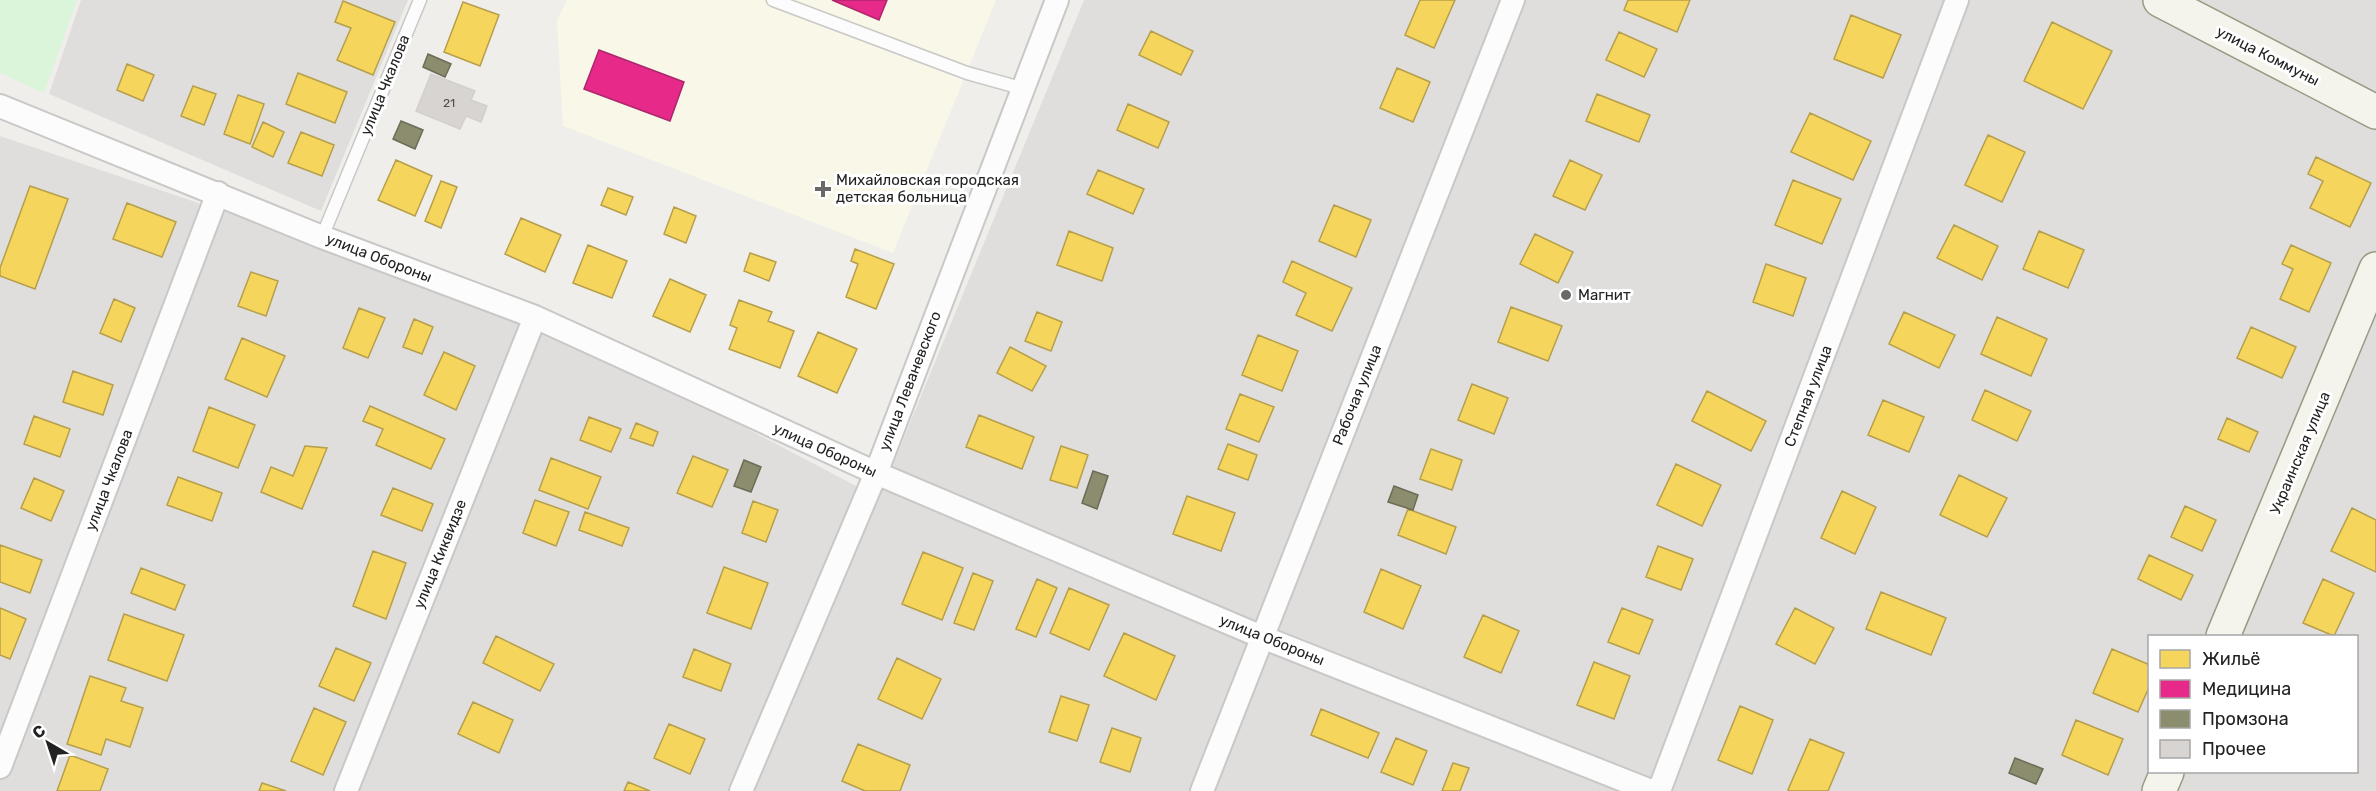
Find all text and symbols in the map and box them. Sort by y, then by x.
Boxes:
street label: улица Коммуны [2214,22,2322,90]
street label: улица Чкалова [357,32,413,138]
house number: 21 [443,96,455,110]
place label: Михайловская городская детская больница [836,171,1019,206]
marker: Михайловская городская детская больница [814,180,832,198]
street label: улица Обороны [324,230,434,286]
place label: Магнит [1578,286,1631,304]
marker: Магнит [1559,288,1573,302]
street label: улица Леваневского [875,309,945,453]
street label: Рабочая улица [1329,342,1385,448]
street label: Степная улица [1780,343,1836,449]
street label: Украинская улица [2266,389,2334,517]
street label: улица Обороны [770,419,880,481]
street label: улица Чкалова [81,427,137,533]
street label: улица Киквидзе [410,497,470,611]
street label: улица Обороны [1217,611,1327,669]
legend [2148,635,2358,773]
text: Жильё [2202,648,2260,670]
text: Медицина [2202,678,2291,700]
text: Промзона [2202,708,2289,730]
north arrow [18,713,78,773]
text: С [29,721,49,743]
text: Прочее [2202,738,2266,760]

